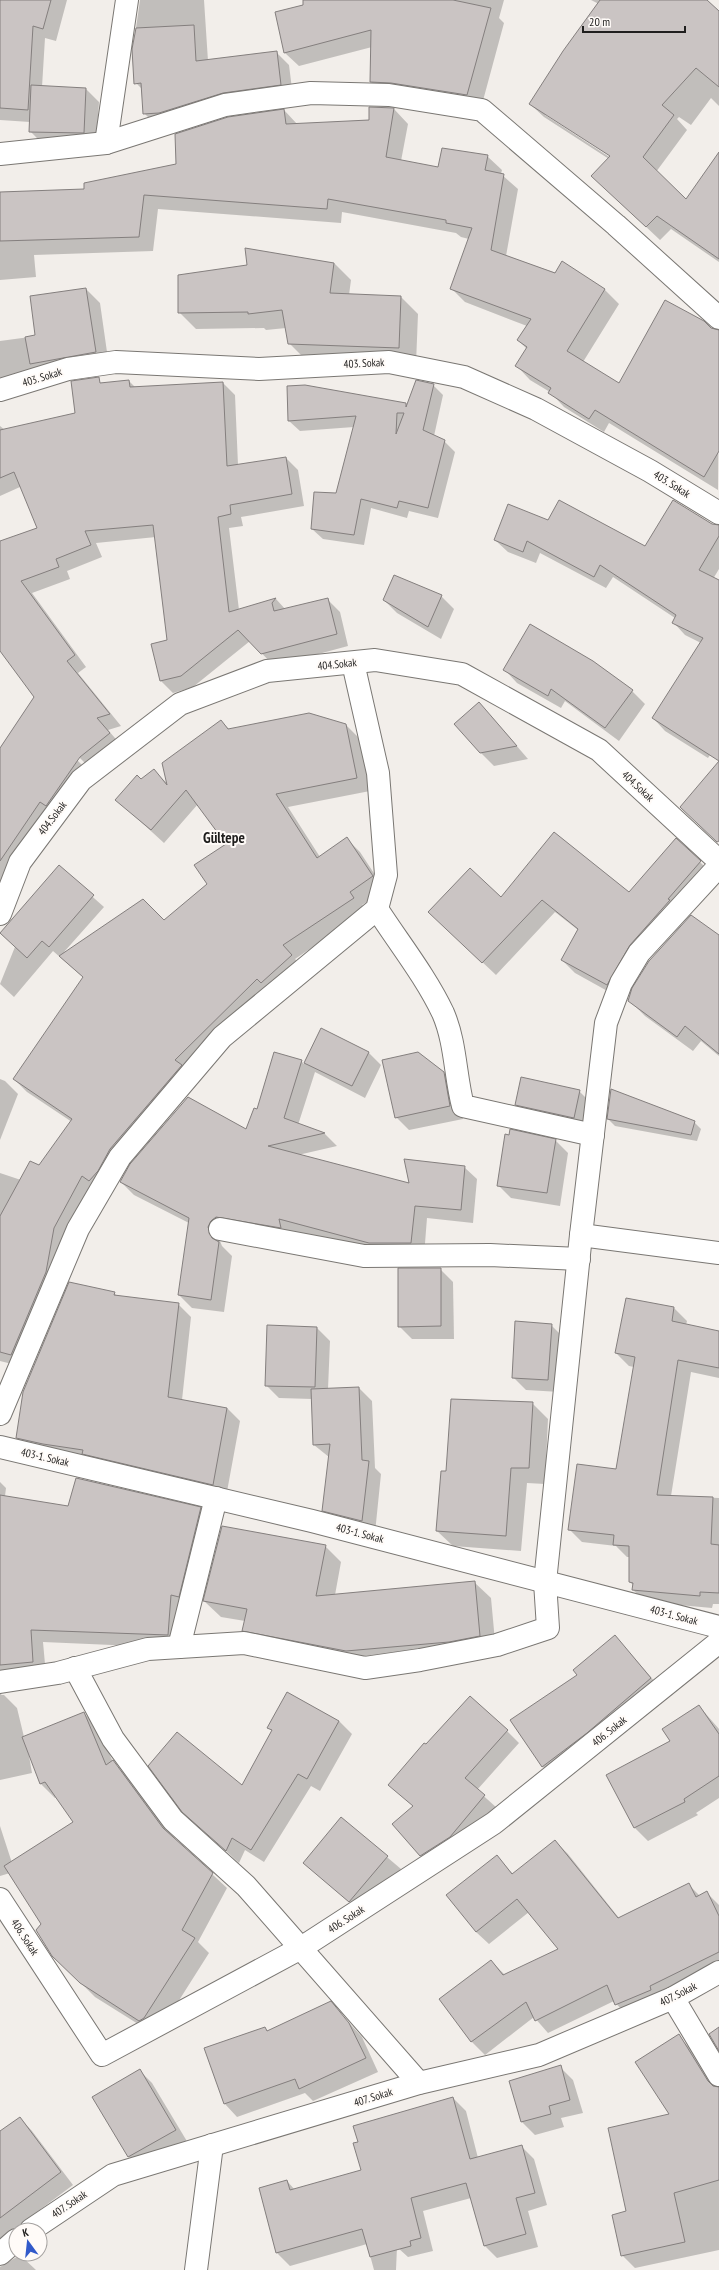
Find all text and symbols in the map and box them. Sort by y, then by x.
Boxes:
scale bar [583,8,685,34]
text: 20 m [589,14,610,29]
street label: 403. Sokak [343,355,385,371]
street label: 403. Sokak [20,364,64,390]
street label: 403. Sokak [651,467,694,501]
street label: 404.Sokak [317,655,358,673]
street label: 404.Sokak [619,768,658,805]
street label: 404.Sokak [35,798,70,838]
district label: Gültepe [203,828,245,847]
street label: 403-1. Sokak [20,1445,71,1469]
street label: 403-1. Sokak [335,1520,386,1546]
street label: 403-1. Sokak [649,1602,700,1628]
street label: 406. Sokak [589,1712,630,1749]
street label: 406. Sokak [325,1902,368,1936]
street label: 406. Sokak [8,1916,42,1959]
street label: 407. Sokak [657,1978,700,2009]
street label: 407. Sokak [352,2084,395,2110]
street label: 407. Sokak [49,2187,90,2221]
north arrow [8,2222,48,2262]
text: K [21,2225,30,2240]

